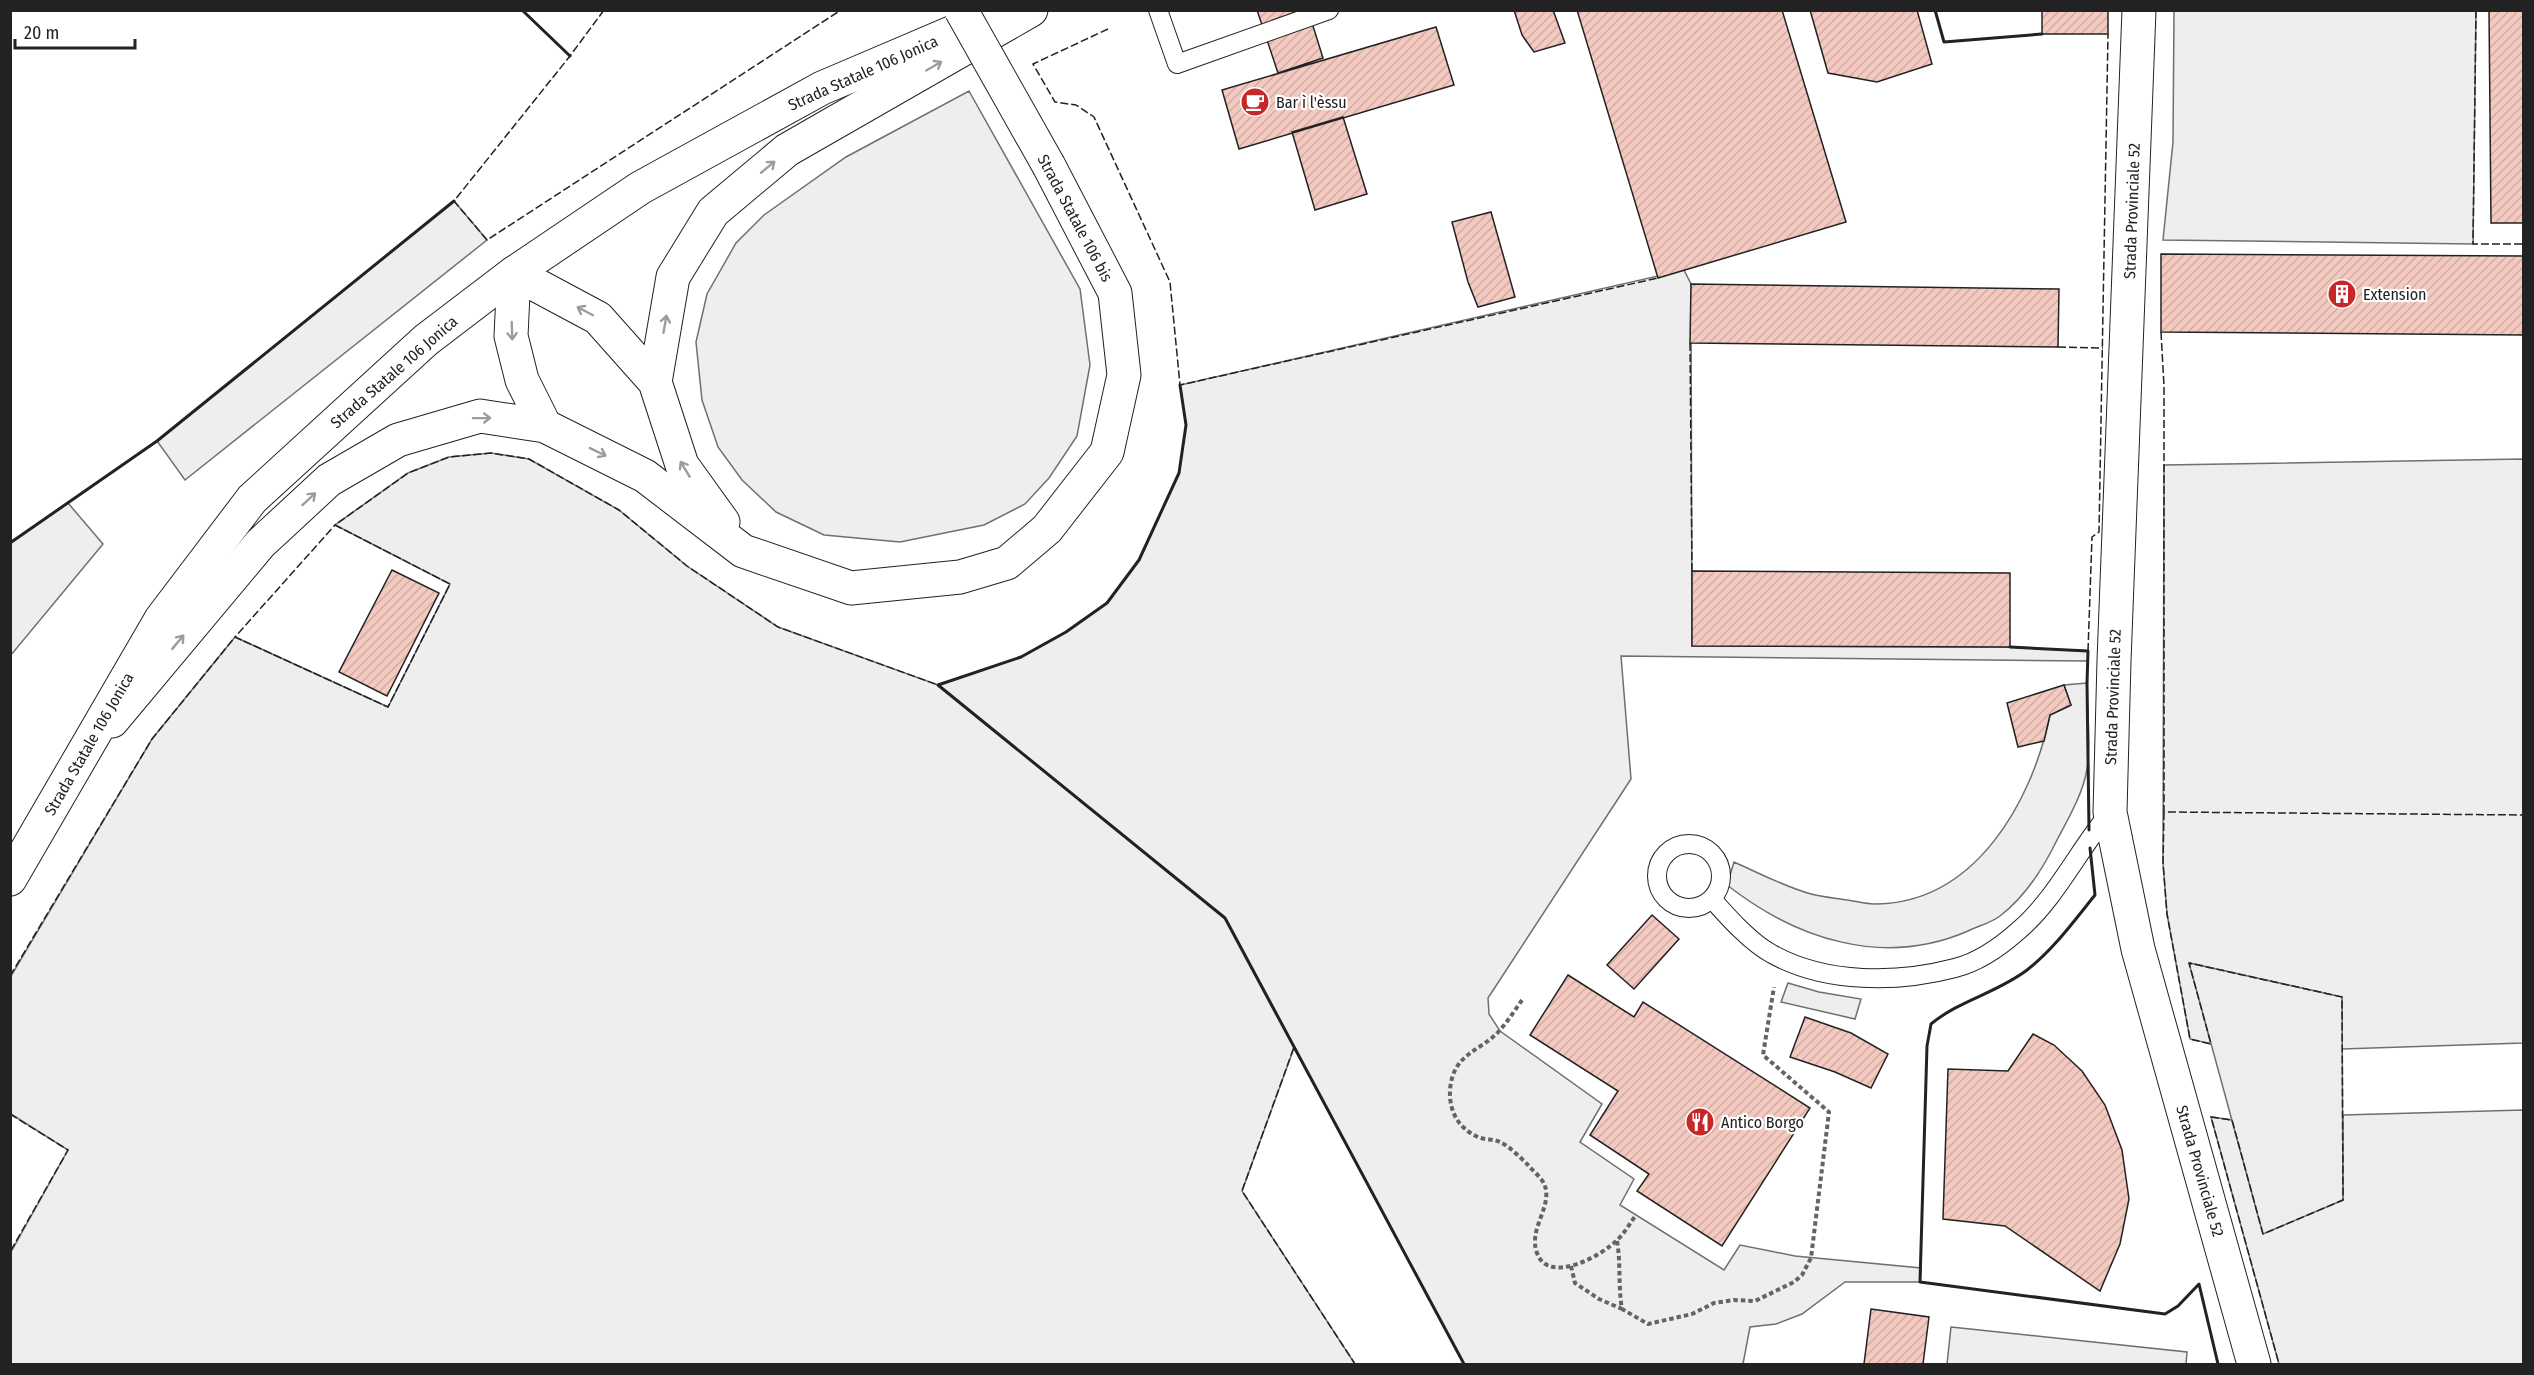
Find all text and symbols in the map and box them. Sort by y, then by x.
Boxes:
scale bar [15,12,135,50]
text: 20 m [24,22,59,44]
street label: Strada Statale 106 Jonica [785,31,941,115]
one-way arrow [925,60,942,72]
cafe icon: Bar ì l'èssu [1239,86,1271,118]
place label: Bar ì l'èssu [1276,93,1347,112]
street label: Strada Provinciale 52 [2120,143,2144,279]
street label: Strada Statale 106 bis [1033,151,1117,285]
one-way arrow [760,160,776,173]
building icon: Extension [2326,278,2358,310]
place label: Extension [2363,285,2427,304]
one-way arrow [577,305,594,317]
street label: Strada Statale 106 Jonica [327,312,461,432]
one-way arrow [660,315,671,334]
one-way arrow [506,321,517,341]
one-way arrow [472,412,491,424]
one-way arrow [588,447,606,458]
one-way arrow [679,460,692,477]
one-way arrow [301,492,316,506]
street label: Strada Provinciale 52 [2101,629,2125,765]
one-way arrow [171,635,184,651]
street label: Strada Statale 106 Jonica [40,669,138,819]
street label: Strada Provinciale 52 [2172,1103,2228,1239]
restaurant icon: Antico Borgo [1684,1106,1716,1138]
place label: Antico Borgo [1721,1113,1804,1132]

